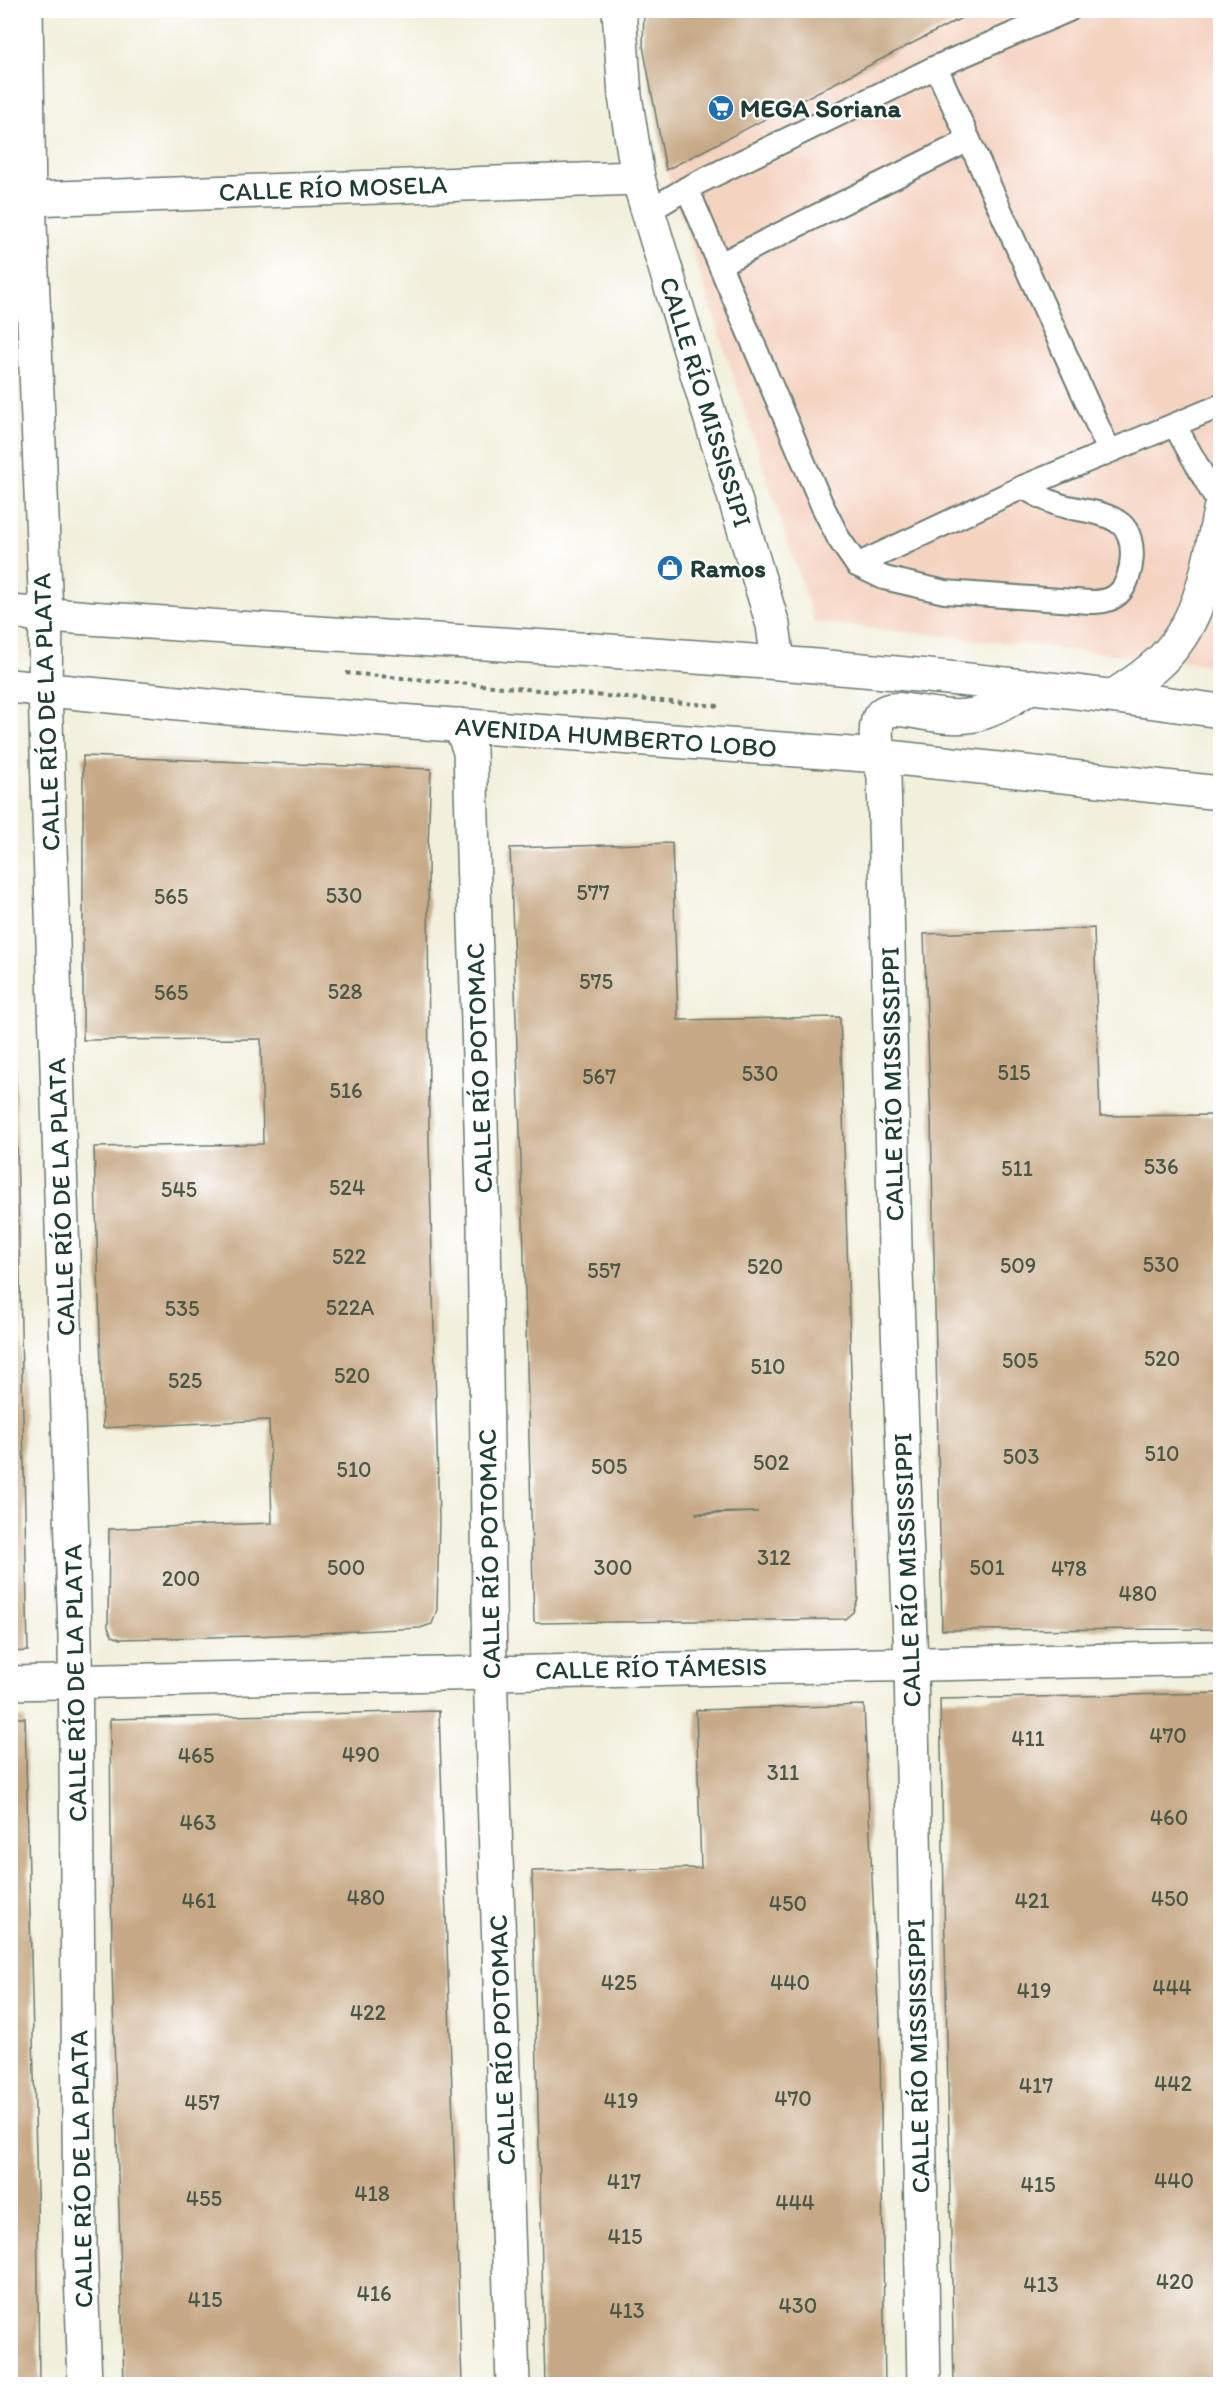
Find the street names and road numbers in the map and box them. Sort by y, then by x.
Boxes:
street label: CALLE RÍO MOSELA [218,168,448,208]
street label: CALLE RÍO MISSISSIPI [653,273,759,531]
street label: CALLE RÍO DE LA PLATA [25,572,67,852]
street label: AVENIDA HUMBERTO LOBO [454,710,778,764]
street label: CALLE RÍO POTOMAC [459,942,499,1194]
street label: CALLE RÍO MISSISSIPPI [874,946,910,1222]
street label: CALLE RÍO DE LA PLATA [40,1057,82,1337]
street label: CALLE RÍO POTOMAC [471,1428,507,1680]
street label: CALLE RÍO MISSISSIPPI [886,1432,928,1708]
street label: CALLE RÍO DE LA PLATA [57,1543,93,1822]
street label: CALLE RÍO TÁMESIS [535,1650,767,1686]
street label: CALLE RÍO POTOMAC [482,1914,522,2166]
street label: CALLE RÍO MISSISSIPPI [900,1918,936,2194]
street label: CALLE RÍO DE LA PLATA [63,2029,99,2308]

